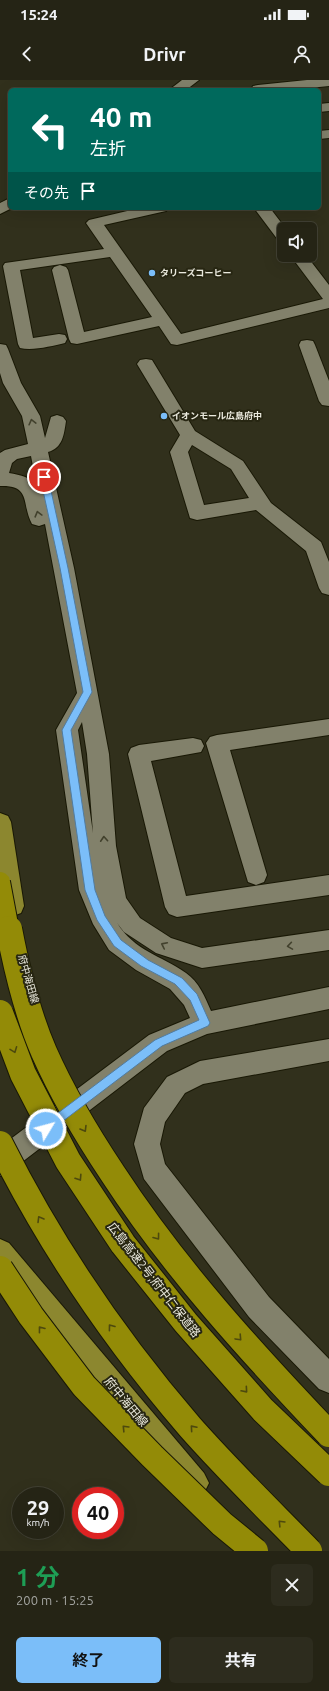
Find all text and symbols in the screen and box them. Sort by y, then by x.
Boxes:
text: 15:24 [20,6,58,23]
icon: back [16,43,38,65]
icon: person [291,43,313,65]
text: Drivr [143,44,186,64]
text: 40 m [90,101,152,132]
icon: left [24,104,76,156]
text: 左折 [90,138,126,158]
icon: arrive [77,180,99,202]
text: その先 [24,184,69,201]
map controls [277,222,317,262]
button: sound [277,222,317,262]
marker: タリーズコーヒー [147,268,157,278]
place label: タリーズコーヒー [160,268,232,278]
marker: イオンモール広島府中 [159,411,169,421]
place label: イオンモール広島府中 [172,411,262,421]
one-way arrow [28,418,37,425]
pin [27,460,61,494]
icon: arrive [33,466,55,488]
one-way arrow [34,511,43,518]
one-way arrow [100,836,109,842]
one-way arrow [287,941,294,950]
one-way arrow [160,942,168,950]
street label: 府中海田線 [16,954,41,1005]
one-way arrow [9,1046,17,1053]
position arrow [25,1108,67,1150]
one-way arrow [80,1125,87,1132]
one-way arrow [74,1174,82,1181]
one-way arrow [37,1216,44,1223]
street label: 広島高速2号;府中仁保道路 [106,1220,203,1340]
one-way arrow [152,1233,159,1240]
one-way arrow [109,1324,116,1331]
one-way arrow [39,1327,46,1334]
one-way arrow [235,1333,242,1341]
street label: 府中海田線 [102,1375,151,1429]
one-way arrow [241,1385,248,1393]
one-way arrow [122,1425,130,1433]
one-way arrow [190,1425,197,1433]
speed limit sign: 40 [72,1487,124,1539]
text: 29 [27,1496,49,1519]
text: km/h [26,1517,50,1528]
one-way arrow [278,1520,286,1528]
text: 1 分 [16,1564,59,1591]
button: close [271,1564,313,1606]
text: 200 m · 15:25 [16,1593,94,1607]
button: 終了 [16,1637,161,1683]
button: 共有 [169,1637,313,1683]

